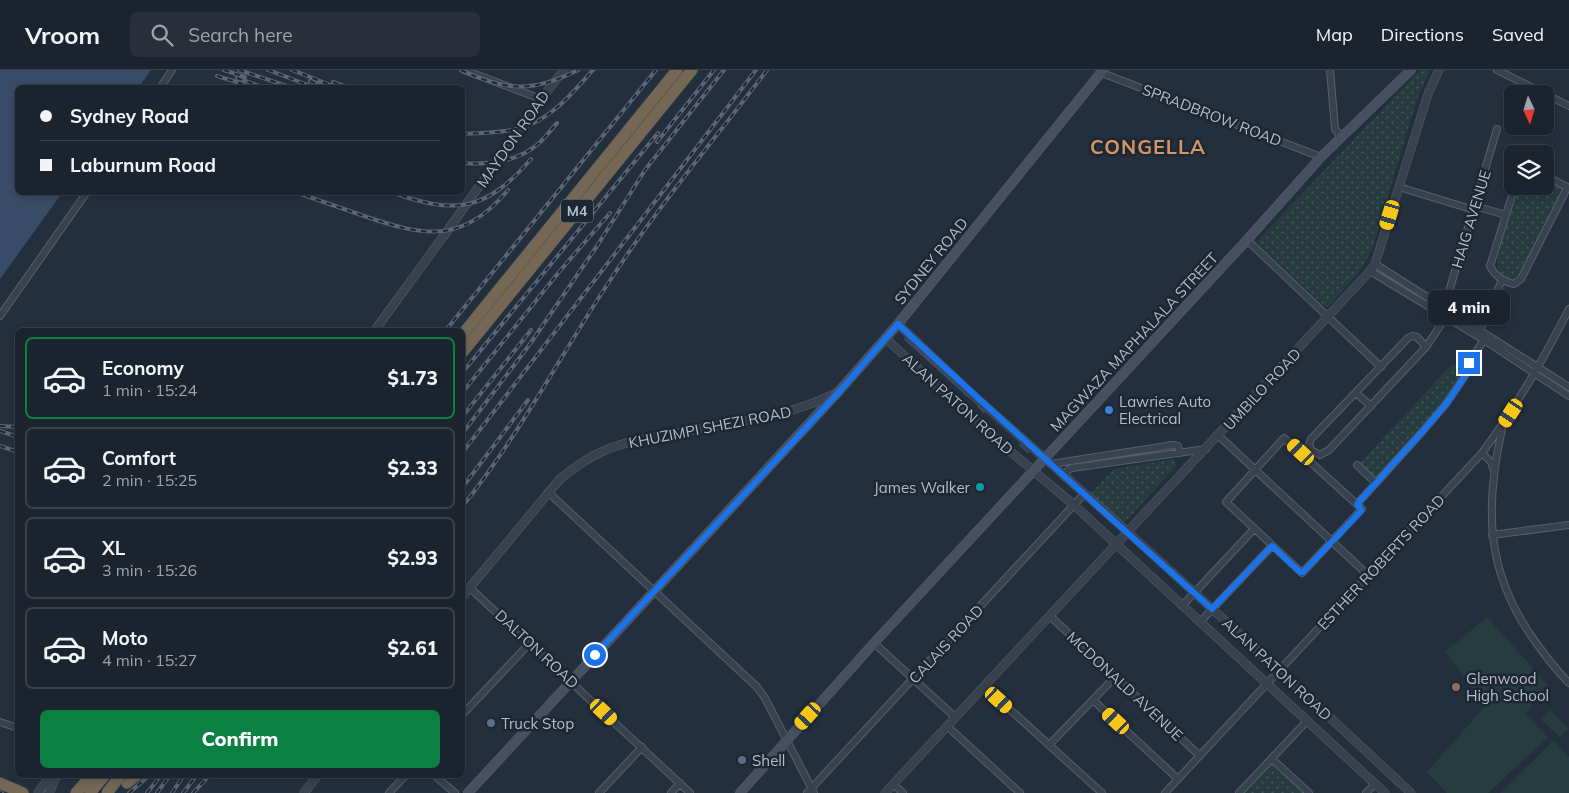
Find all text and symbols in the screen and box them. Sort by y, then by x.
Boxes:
search box [130,12,480,57]
text: Vroom [25,20,100,50]
icon: search [148,21,176,49]
text: Search here [188,23,293,47]
text: Map [1316,23,1353,46]
text: Directions [1381,23,1464,46]
text: Saved [1492,23,1544,46]
street label: SPRADBROW ROAD [1140,80,1284,150]
north arrow [1504,85,1554,135]
map controls [1504,85,1554,195]
street label: MAYDON ROAD [473,87,553,191]
text: Sydney Road [70,104,189,128]
district label: CONGELLA [1090,134,1206,159]
button: layers [1504,145,1554,195]
text: Laburnum Road [70,153,216,177]
street label: HAIG AVENUE [1447,167,1495,270]
car [1378,198,1401,232]
road number: M4 [561,200,593,222]
street label: SYDNEY ROAD [890,214,972,308]
street label: MAGWAZA MAPHALALA STREET [1046,249,1222,435]
callout: 4 min [1428,290,1510,326]
text: 4 min [1448,297,1490,317]
street label: UMBILO ROAD [1219,344,1305,434]
street label: ALAN PATON ROAD [899,349,1017,459]
route end [1458,352,1480,374]
icon: car [42,356,87,401]
text: Economy [102,356,184,380]
text: $1.73 [387,366,438,390]
text: 1 min · 15:24 [102,380,197,400]
place label: Lawries Auto Electrical [1119,392,1211,428]
car [1496,396,1525,430]
street label: KHUZIMPI SHEZI ROAD [627,402,793,452]
marker: Lawries Auto Electrical [1103,404,1115,416]
car [1284,436,1317,468]
icon: car [42,446,87,491]
text: Comfort [102,446,176,470]
text: $2.33 [387,456,438,480]
text: 2 min · 15:25 [102,470,197,490]
place label: James Walker [874,478,971,497]
marker: James Walker [974,481,986,493]
street label: ESTHER ROBERTS ROAD [1313,490,1449,634]
icon: car [42,536,87,581]
text: XL [102,536,125,560]
text: $2.93 [387,546,438,570]
text: 3 min · 15:26 [102,560,197,580]
street label: CALAIS ROAD [905,601,987,687]
street label: DALTON ROAD [491,605,583,693]
street label: ALAN PATON ROAD [1218,613,1336,725]
icon: car [42,626,87,671]
text: Moto [102,626,148,650]
street label: MCDONALD AVENUE [1063,627,1187,745]
text: $2.61 [387,636,438,660]
route start [584,644,606,666]
text: 4 min · 15:27 [102,650,197,670]
place label: Glenwood High School [1466,669,1549,705]
marker: Glenwood High School [1450,681,1462,693]
car [982,684,1015,716]
car [587,696,620,728]
car [792,700,823,732]
car [1099,705,1132,737]
button: Confirm [40,710,440,768]
place label: Truck Stop [501,714,574,733]
marker: Truck Stop [485,717,497,729]
place label: Shell [752,751,785,770]
marker: Shell [736,754,748,766]

